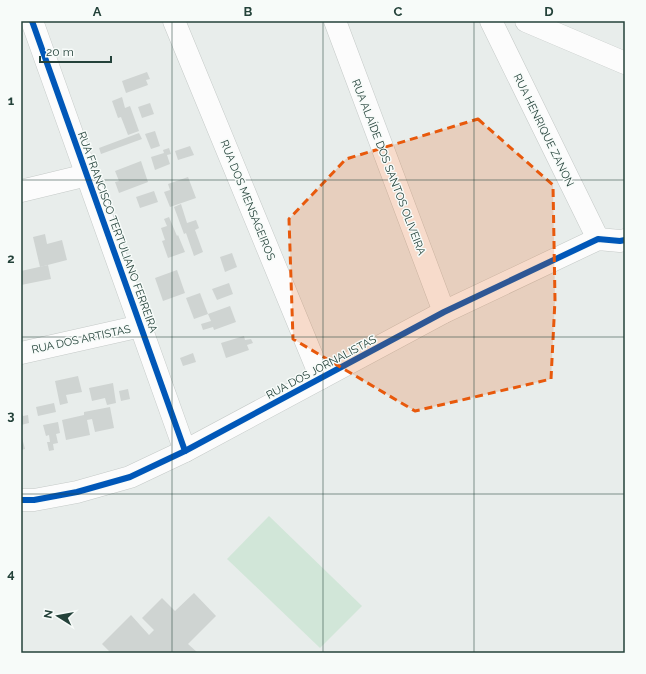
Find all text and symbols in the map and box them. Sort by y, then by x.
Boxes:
text: A [93,4,102,19]
text: B [244,4,253,19]
text: C [394,4,403,19]
text: D [544,4,554,19]
scale bar [40,38,111,64]
text: 20 m [46,45,74,59]
street label: RUA HENRIQUE ZANON [511,72,577,189]
street label: RUA ALAÍDE DOS SANTOS OLIVEIRA [349,77,429,257]
text: 1 [8,93,15,108]
street label: RUA FRANCISCO TERTULIANO FERREIRA [75,130,160,335]
street label: RUA DOS MENSAGEIROS [217,138,278,263]
text: 2 [7,251,15,266]
street label: RUA DOS ARTISTAS [30,323,132,356]
street label: RUA DOS JORNALISTAS [264,333,379,402]
text: 3 [7,408,15,423]
text: 4 [7,566,15,581]
north arrow [38,596,78,636]
text: N [41,609,56,620]

